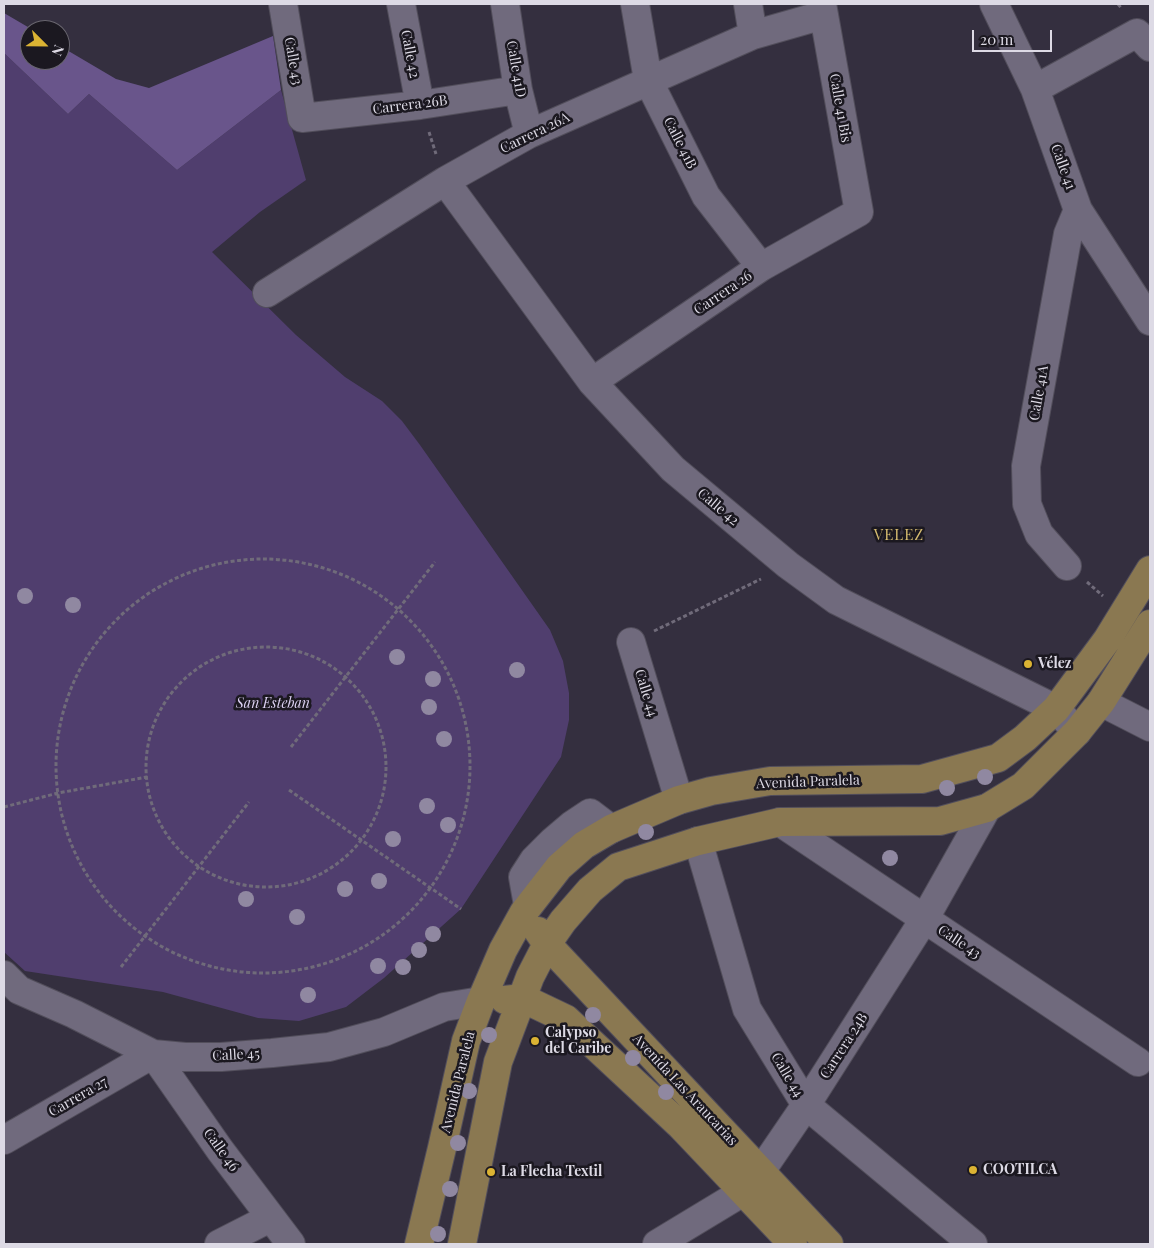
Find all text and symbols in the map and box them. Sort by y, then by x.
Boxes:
north arrow [20,20,70,70]
scale bar [974,20,1054,52]
street label: Calle 42 [397,29,423,79]
text: 20 m [980,29,1013,49]
street label: Calle 43 [281,36,305,86]
street label: Calle 41D [503,39,529,99]
text: N [48,42,69,59]
street label: Calle 41 Bis [826,72,854,144]
street label: Carrera 26B [372,92,448,118]
street label: Carrera 26A [497,109,573,157]
street label: Calle 41B [660,114,700,172]
street label: Calle 41 [1047,142,1079,192]
street label: Carrera 26 [691,267,755,319]
street label: Calle 41A [1026,364,1052,422]
street label: Calle 42 [694,485,742,529]
district label: VELEZ [873,526,925,544]
place label: Vélez [1038,656,1071,672]
marker: Vélez [1022,658,1034,670]
street label: Calle 44 [631,667,661,719]
park label: San Esteban [236,696,310,712]
street label: Avenida Paralela [756,772,860,792]
street label: Calle 43 [934,922,984,962]
street label: Carrera 24B [817,1010,871,1082]
place label: Calypso del Caribe [545,1025,611,1058]
street label: Avenida Paralela [437,1030,479,1134]
street label: Avenida Las Araucarias [629,1031,741,1149]
marker: Calypso del Caribe [529,1035,541,1047]
street label: Calle 45 [212,1045,260,1065]
street label: Calle 44 [767,1050,807,1100]
street label: Carrera 27 [46,1073,110,1121]
street label: Calle 46 [200,1125,242,1175]
place label: COOTILCA [983,1162,1057,1178]
place label: La Flecha Textil [501,1164,602,1180]
marker: COOTILCA [967,1164,979,1176]
marker: La Flecha Textil [485,1166,497,1178]

